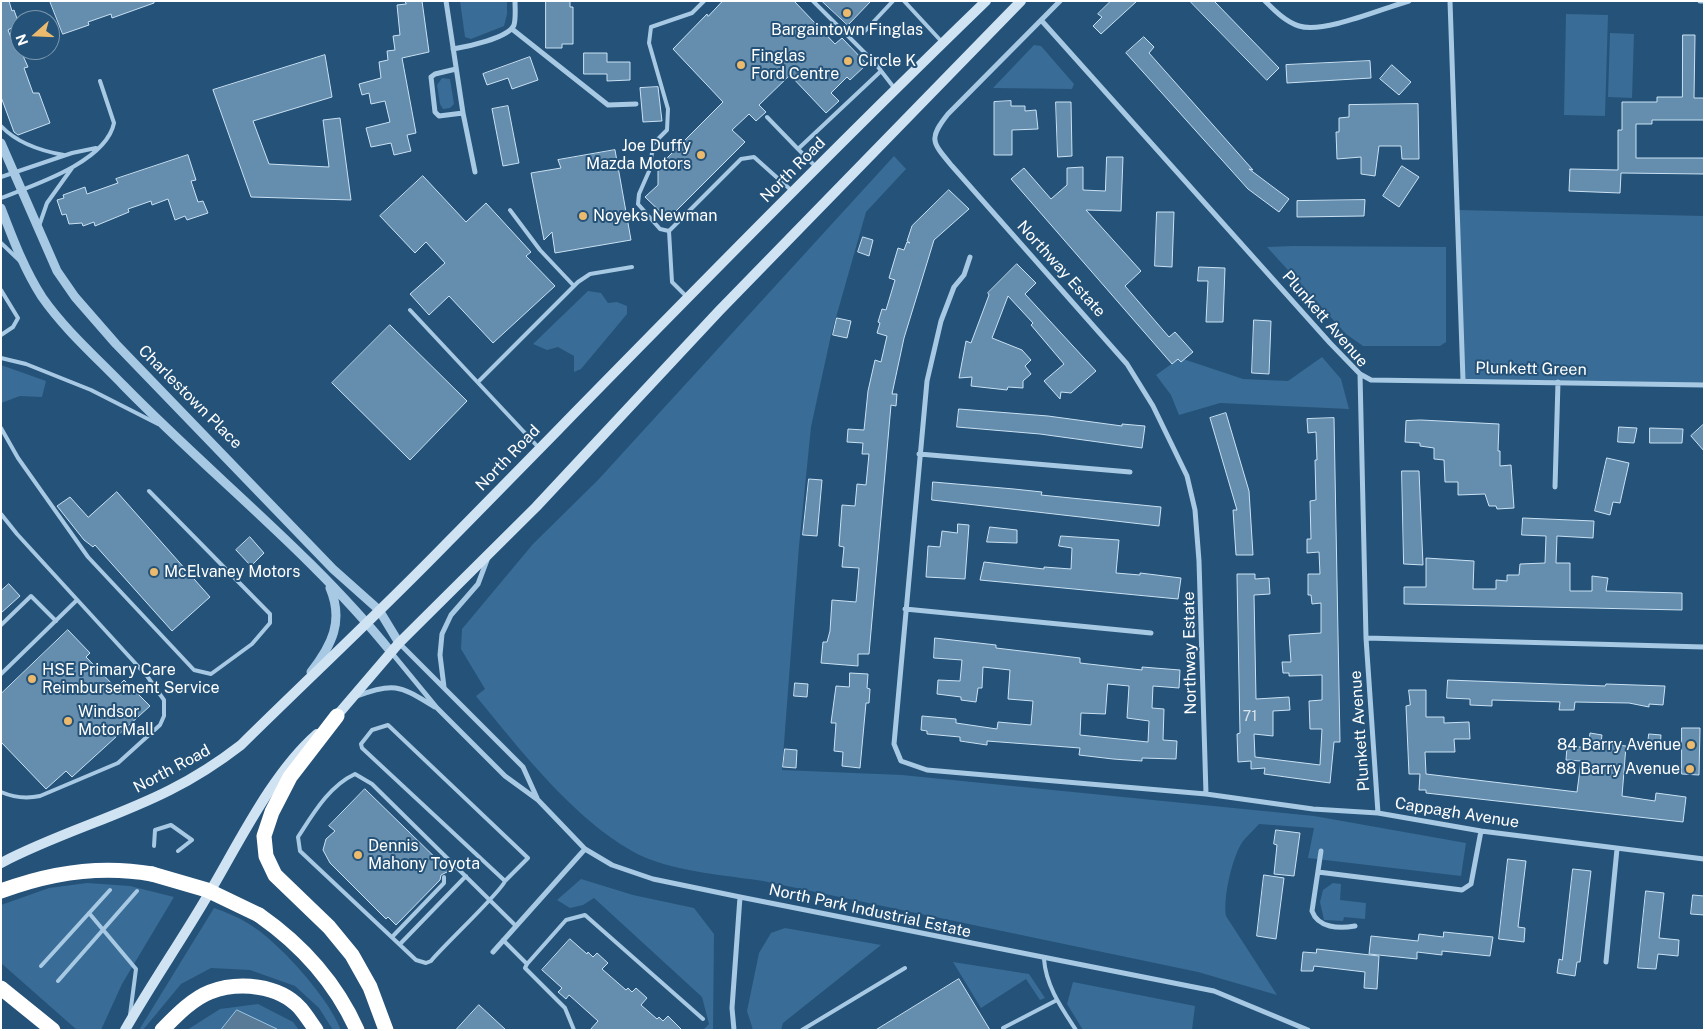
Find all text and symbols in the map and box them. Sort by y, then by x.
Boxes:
marker: Bargaintown Finglas [841,7,853,19]
north arrow [10,10,60,60]
place label: Bargaintown Finglas [771,20,923,40]
text: N [12,32,31,48]
place label: Finglas Ford Centre [751,46,839,84]
place label: Circle K [858,51,916,71]
marker: Circle K [842,55,854,67]
marker: Finglas Ford Centre [735,59,747,71]
street label: North Road [756,133,830,207]
place label: Joe Duffy Mazda Motors [586,136,691,174]
marker: Joe Duffy Mazda Motors [695,149,707,161]
place label: Noyeks Newman [593,206,717,226]
marker: Noyeks Newman [577,210,589,222]
street label: Northway Estate [1013,217,1109,321]
street label: Plunkett Avenue [1278,267,1372,371]
street label: Charlestown Place [134,341,246,453]
street label: Plunkett Green [1475,358,1587,380]
street label: North Road [472,421,544,495]
place label: McElvaney Motors [164,562,300,582]
marker: McElvaney Motors [148,566,160,578]
street label: Northway Estate [1179,591,1201,715]
place label: HSE Primary Care Reimbursement Service [42,660,220,698]
street label: Plunkett Avenue [1346,670,1374,792]
marker: HSE Primary Care Reimbursement Service [26,673,38,685]
place label: Windsor MotorMall [78,702,154,740]
house number: 71 [1243,709,1257,725]
marker: Windsor MotorMall [62,715,74,727]
place label: 84 Barry Avenue [1557,735,1681,755]
marker: 84 Barry Avenue [1685,739,1697,751]
street label: North Road [130,741,214,797]
place label: 88 Barry Avenue [1556,759,1680,779]
marker: 88 Barry Avenue [1684,763,1696,775]
street label: Cappagh Avenue [1393,794,1521,832]
place label: Dennis Mahony Toyota [368,836,480,874]
marker: Dennis Mahony Toyota [352,849,364,861]
street label: North Park Industrial Estate [767,880,973,942]

